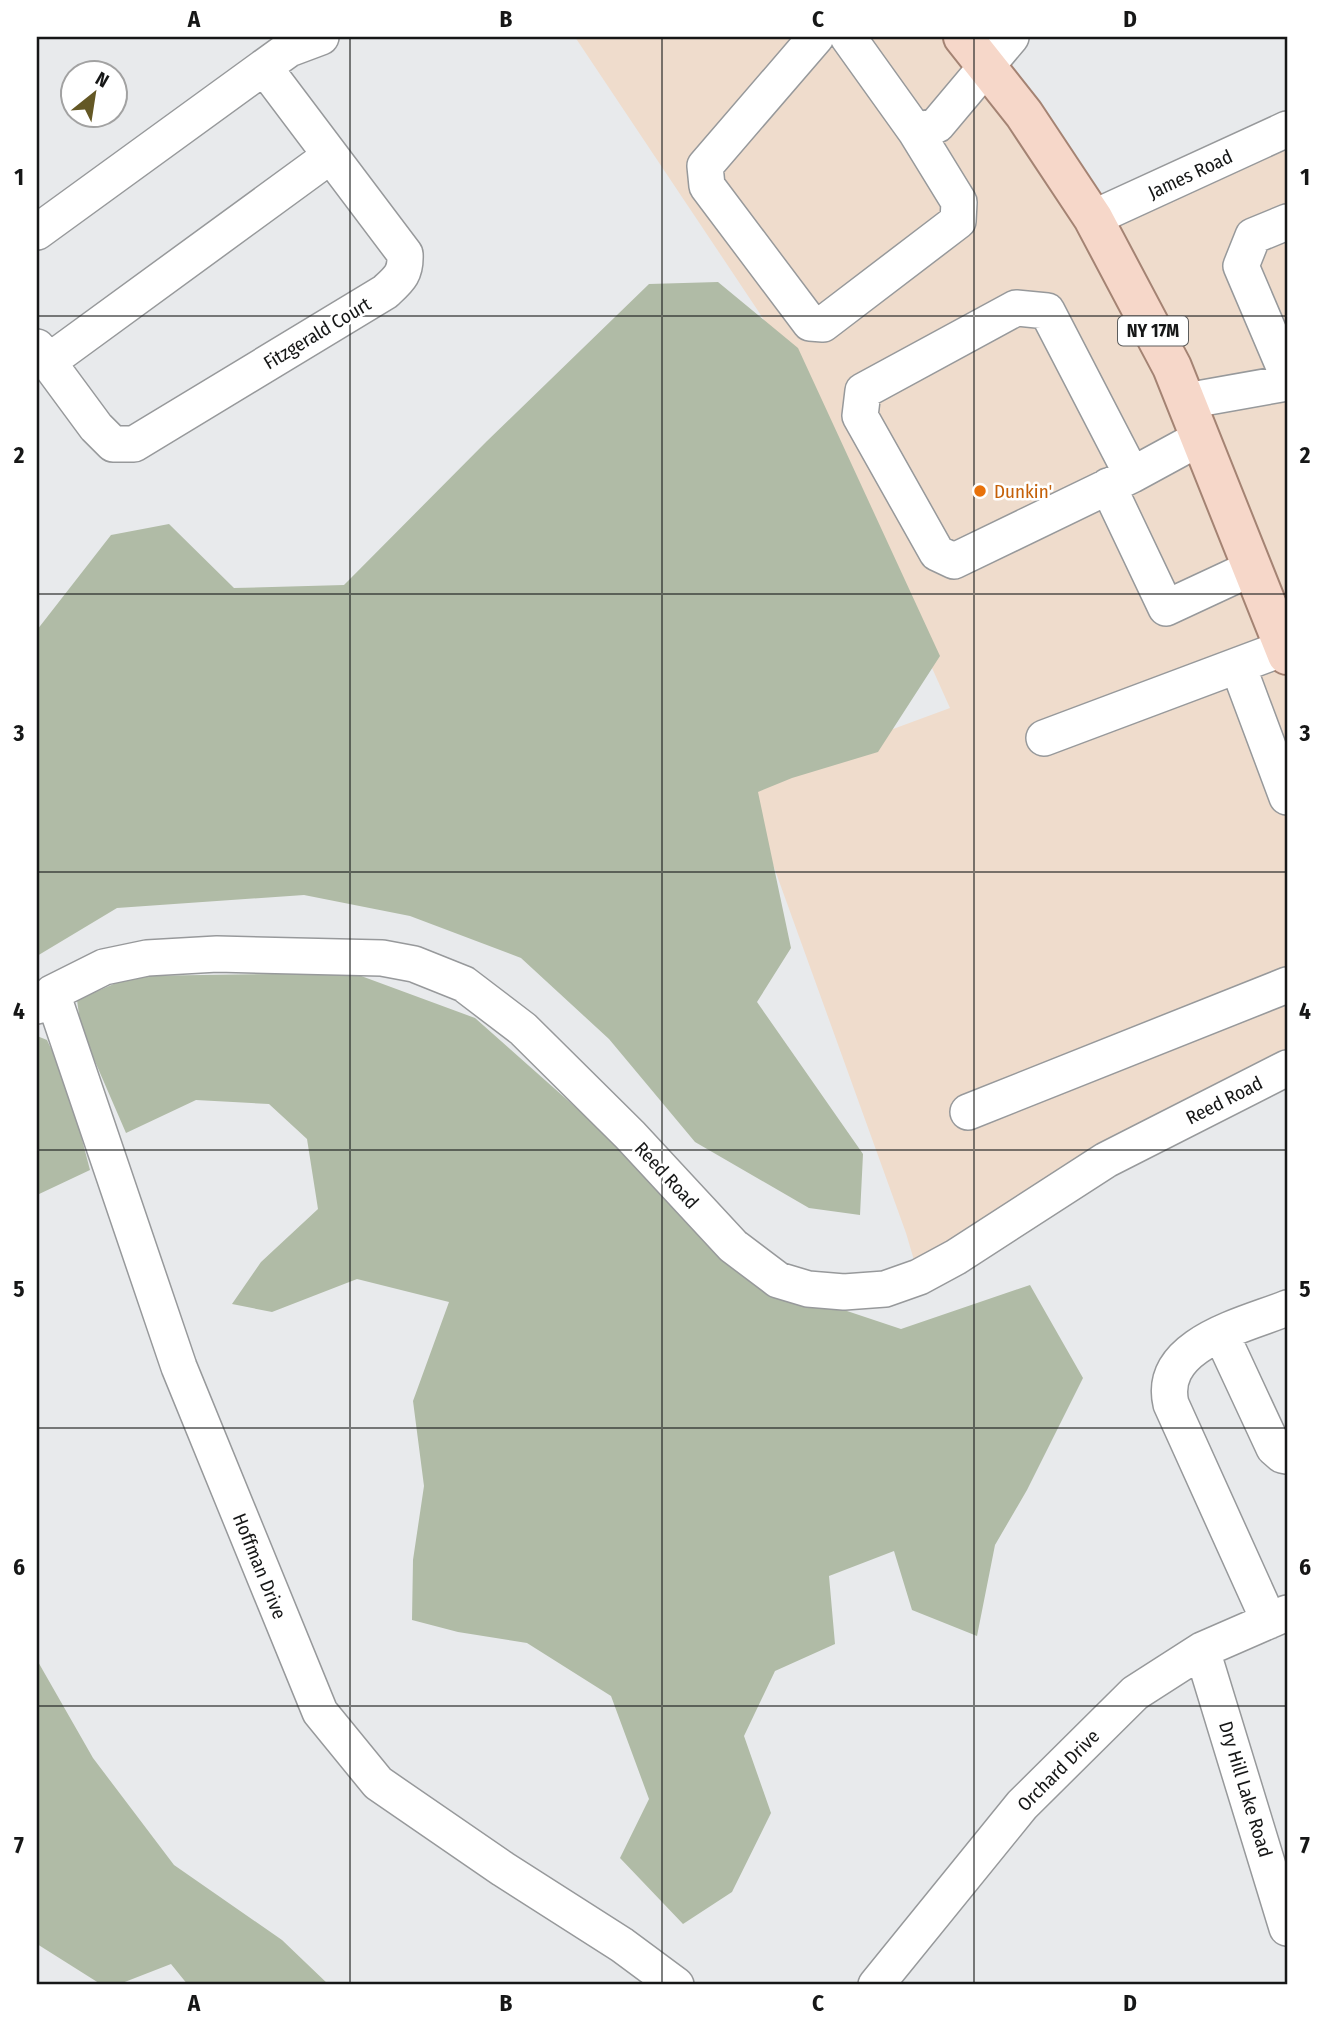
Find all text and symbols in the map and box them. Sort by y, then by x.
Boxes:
text: A [187,5,201,33]
text: B [500,5,513,33]
text: C [812,5,824,33]
text: D [1123,5,1137,33]
north arrow [60,60,130,130]
text: N [92,67,113,93]
street label: James Road [1144,145,1236,204]
text: 1 [14,163,24,191]
text: 1 [1300,163,1310,191]
street label: Fitzgerald Court [260,292,376,374]
road number: NY 17M [1118,316,1188,346]
text: 2 [13,441,25,469]
text: 2 [1299,441,1311,469]
place label: Dunkin' [994,480,1052,503]
marker: Dunkin' [972,483,988,499]
text: 3 [13,719,25,747]
text: 3 [1299,719,1311,747]
text: 4 [13,997,25,1025]
text: 4 [1299,997,1311,1025]
street label: Reed Road [1182,1071,1266,1130]
street label: Reed Road [630,1137,703,1213]
text: 5 [13,1275,25,1303]
text: 5 [1299,1275,1311,1303]
street label: Hoffman Drive [228,1510,291,1622]
text: 6 [13,1553,25,1581]
text: 6 [1299,1553,1311,1581]
street label: Dry Hill Lake Road [1214,1718,1277,1860]
street label: Orchard Drive [1013,1725,1104,1816]
text: 7 [14,1831,24,1859]
text: 7 [1300,1831,1310,1859]
text: A [187,1989,201,2017]
text: B [500,1989,513,2017]
text: C [812,1989,824,2017]
text: D [1123,1989,1137,2017]

